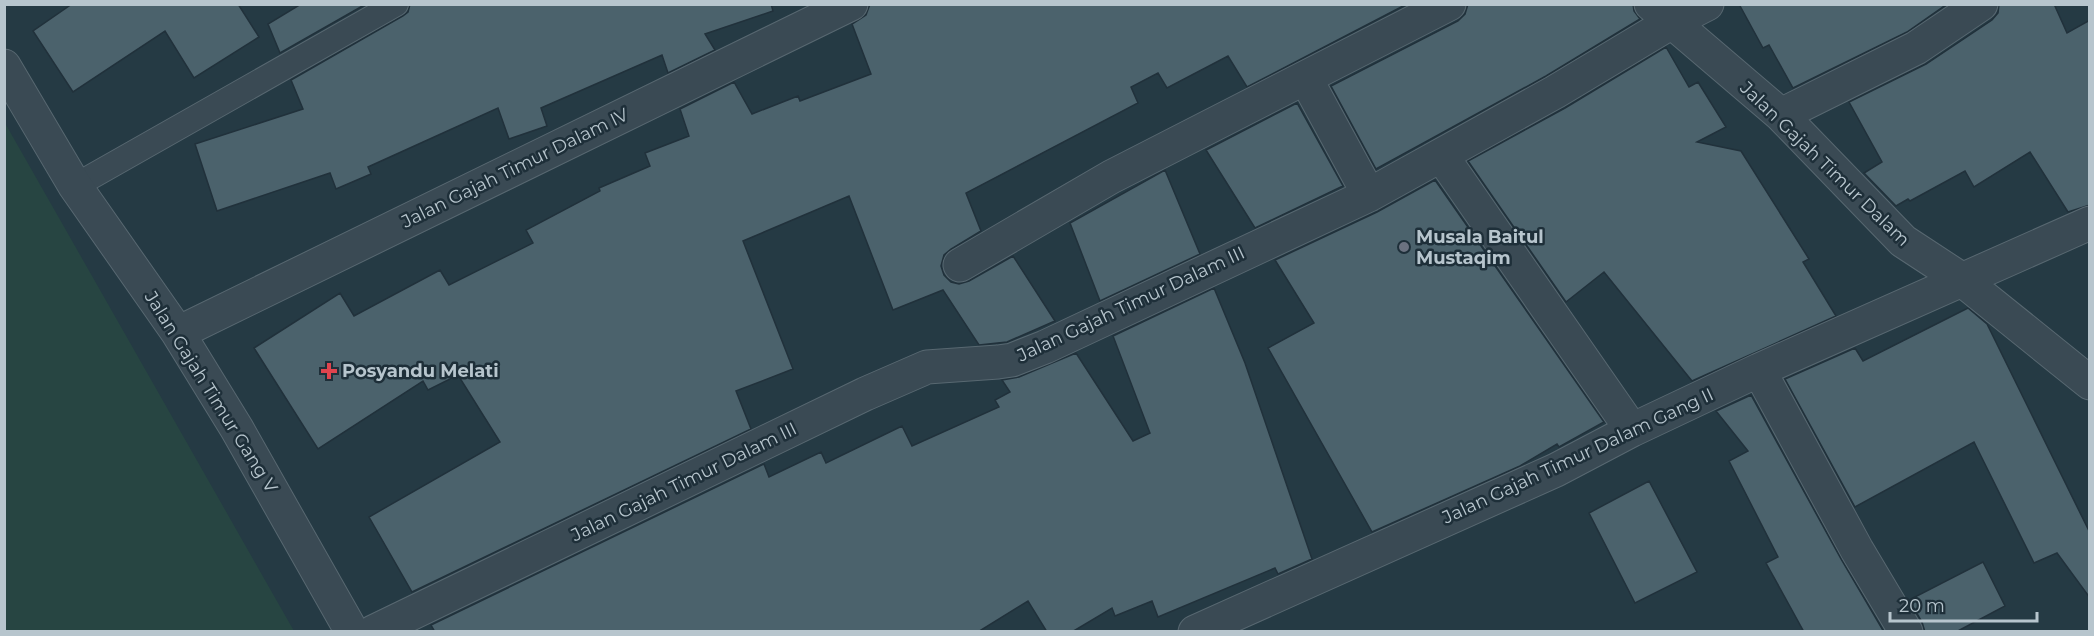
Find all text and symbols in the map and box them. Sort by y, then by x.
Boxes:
street label: Jalan Gajah Timur Dalam [1735,76,1914,251]
street label: Jalan Gajah Timur Dalam IV [397,103,632,233]
place label: Musala Baitul Mustaqim [1416,226,1544,269]
marker: Musala Baitul Mustaqim [1397,240,1411,254]
street label: Jalan Gajah Timur Dalam III [1013,242,1248,367]
street label: Jalan Gajah Timur Gang V [139,286,282,497]
place label: Posyandu Melati [342,360,499,382]
marker: Posyandu Melati [320,362,338,380]
street label: Jalan Gajah Timur Dalam Gang II [1438,383,1717,529]
street label: Jalan Gajah Timur Dalam III [567,418,800,547]
scale bar [1890,585,2037,623]
text: 20 m [1899,595,1945,617]

